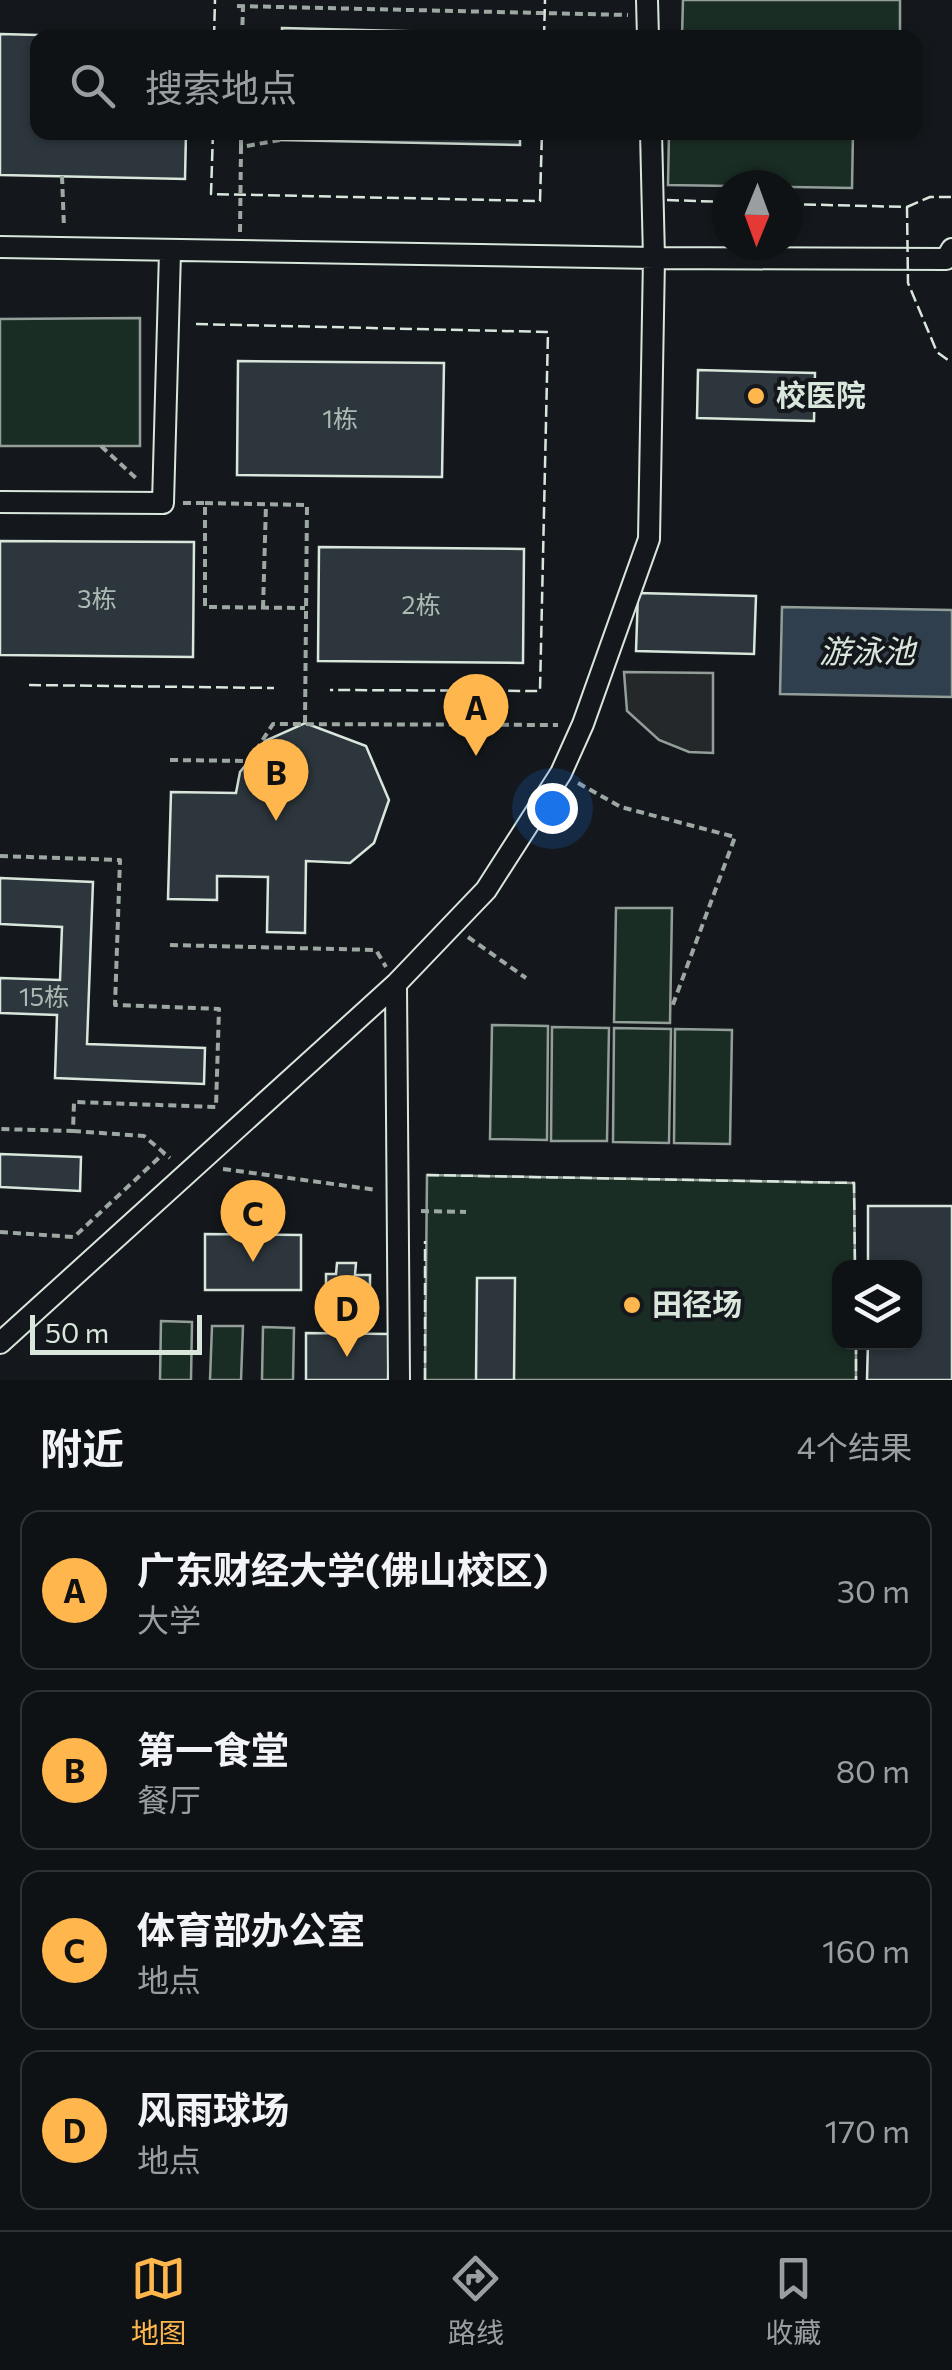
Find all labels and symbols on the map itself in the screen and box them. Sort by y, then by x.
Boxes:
north arrow [712,170,802,260]
place label: 校医院 [776,375,866,412]
marker: 校医院 [745,385,767,407]
house number: 1栋 [322,403,358,433]
house number: 3栋 [77,583,117,613]
house number: 2栋 [402,589,440,619]
water label: 游泳池 [819,630,918,670]
pin: A [444,674,508,756]
pin: B [244,738,308,821]
your location [527,783,578,834]
house number: 15栋 [19,981,69,1011]
pin: C [220,1180,286,1262]
pin: D [314,1274,380,1357]
place label: 田径场 [652,1284,742,1321]
marker: 田径场 [621,1294,643,1316]
scale bar [30,1310,202,1354]

